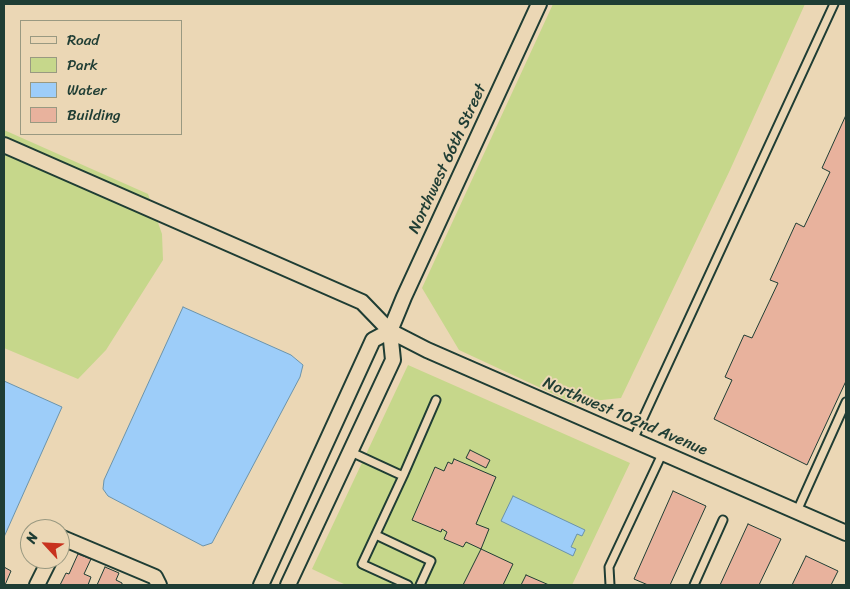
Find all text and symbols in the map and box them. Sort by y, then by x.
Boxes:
legend [20,20,182,135]
text: Road [67,27,99,53]
text: Park [67,52,98,78]
text: Water [67,77,107,103]
street label: Northwest 66th Street [405,81,491,237]
text: Building [67,102,121,128]
street label: Northwest 102nd Avenue [540,374,710,460]
north arrow [20,519,70,569]
text: N [18,528,45,548]

